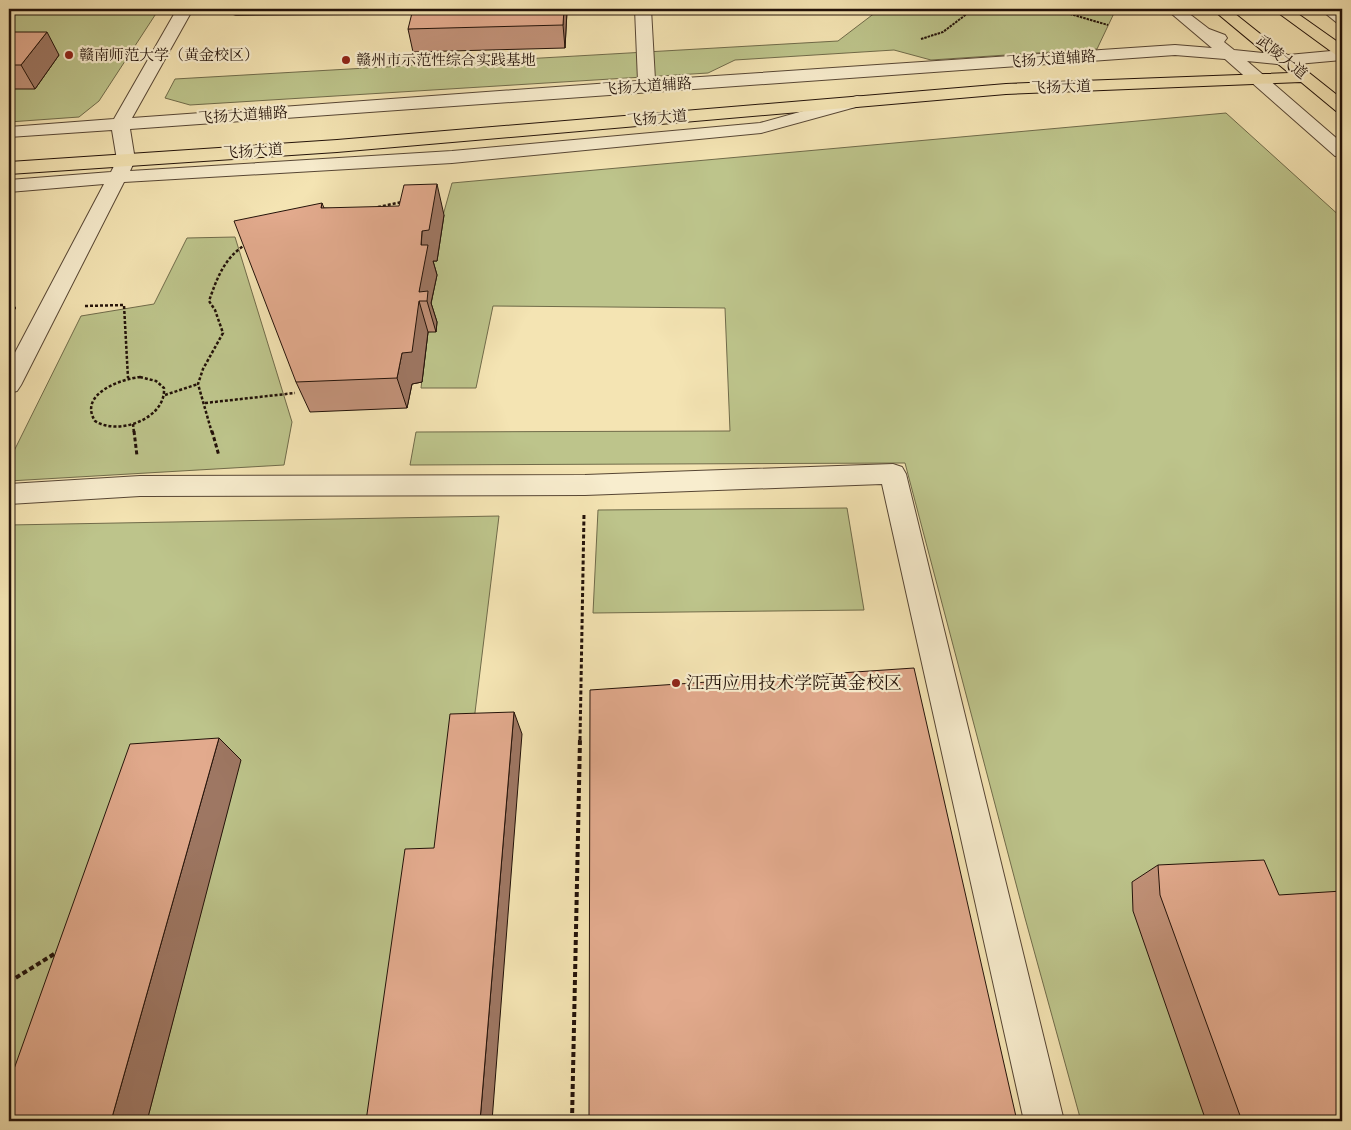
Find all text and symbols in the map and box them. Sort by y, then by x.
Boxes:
street label: 武陵大道 [1253,32,1310,83]
place label: 赣南师范大学（黄金校区） [79,47,259,64]
street label: 飞扬大道辅路 [1006,48,1097,71]
marker: 赣南师范大学（黄金校区） [63,49,75,61]
place label: 赣州市示范性综合实践基地 [356,52,536,69]
marker: 赣州市示范性综合实践基地 [340,54,352,66]
street label: 飞扬大道辅路 [602,75,693,98]
street label: 飞扬大道 [1031,78,1091,97]
street label: 飞扬大道辅路 [198,104,289,127]
street label: 飞扬大道 [626,107,688,130]
street label: 飞扬大道 [223,141,284,162]
place label: 江西应用技术学院黄金校区 [686,673,902,693]
marker: 江西应用技术学院黄金校区 [670,677,682,689]

